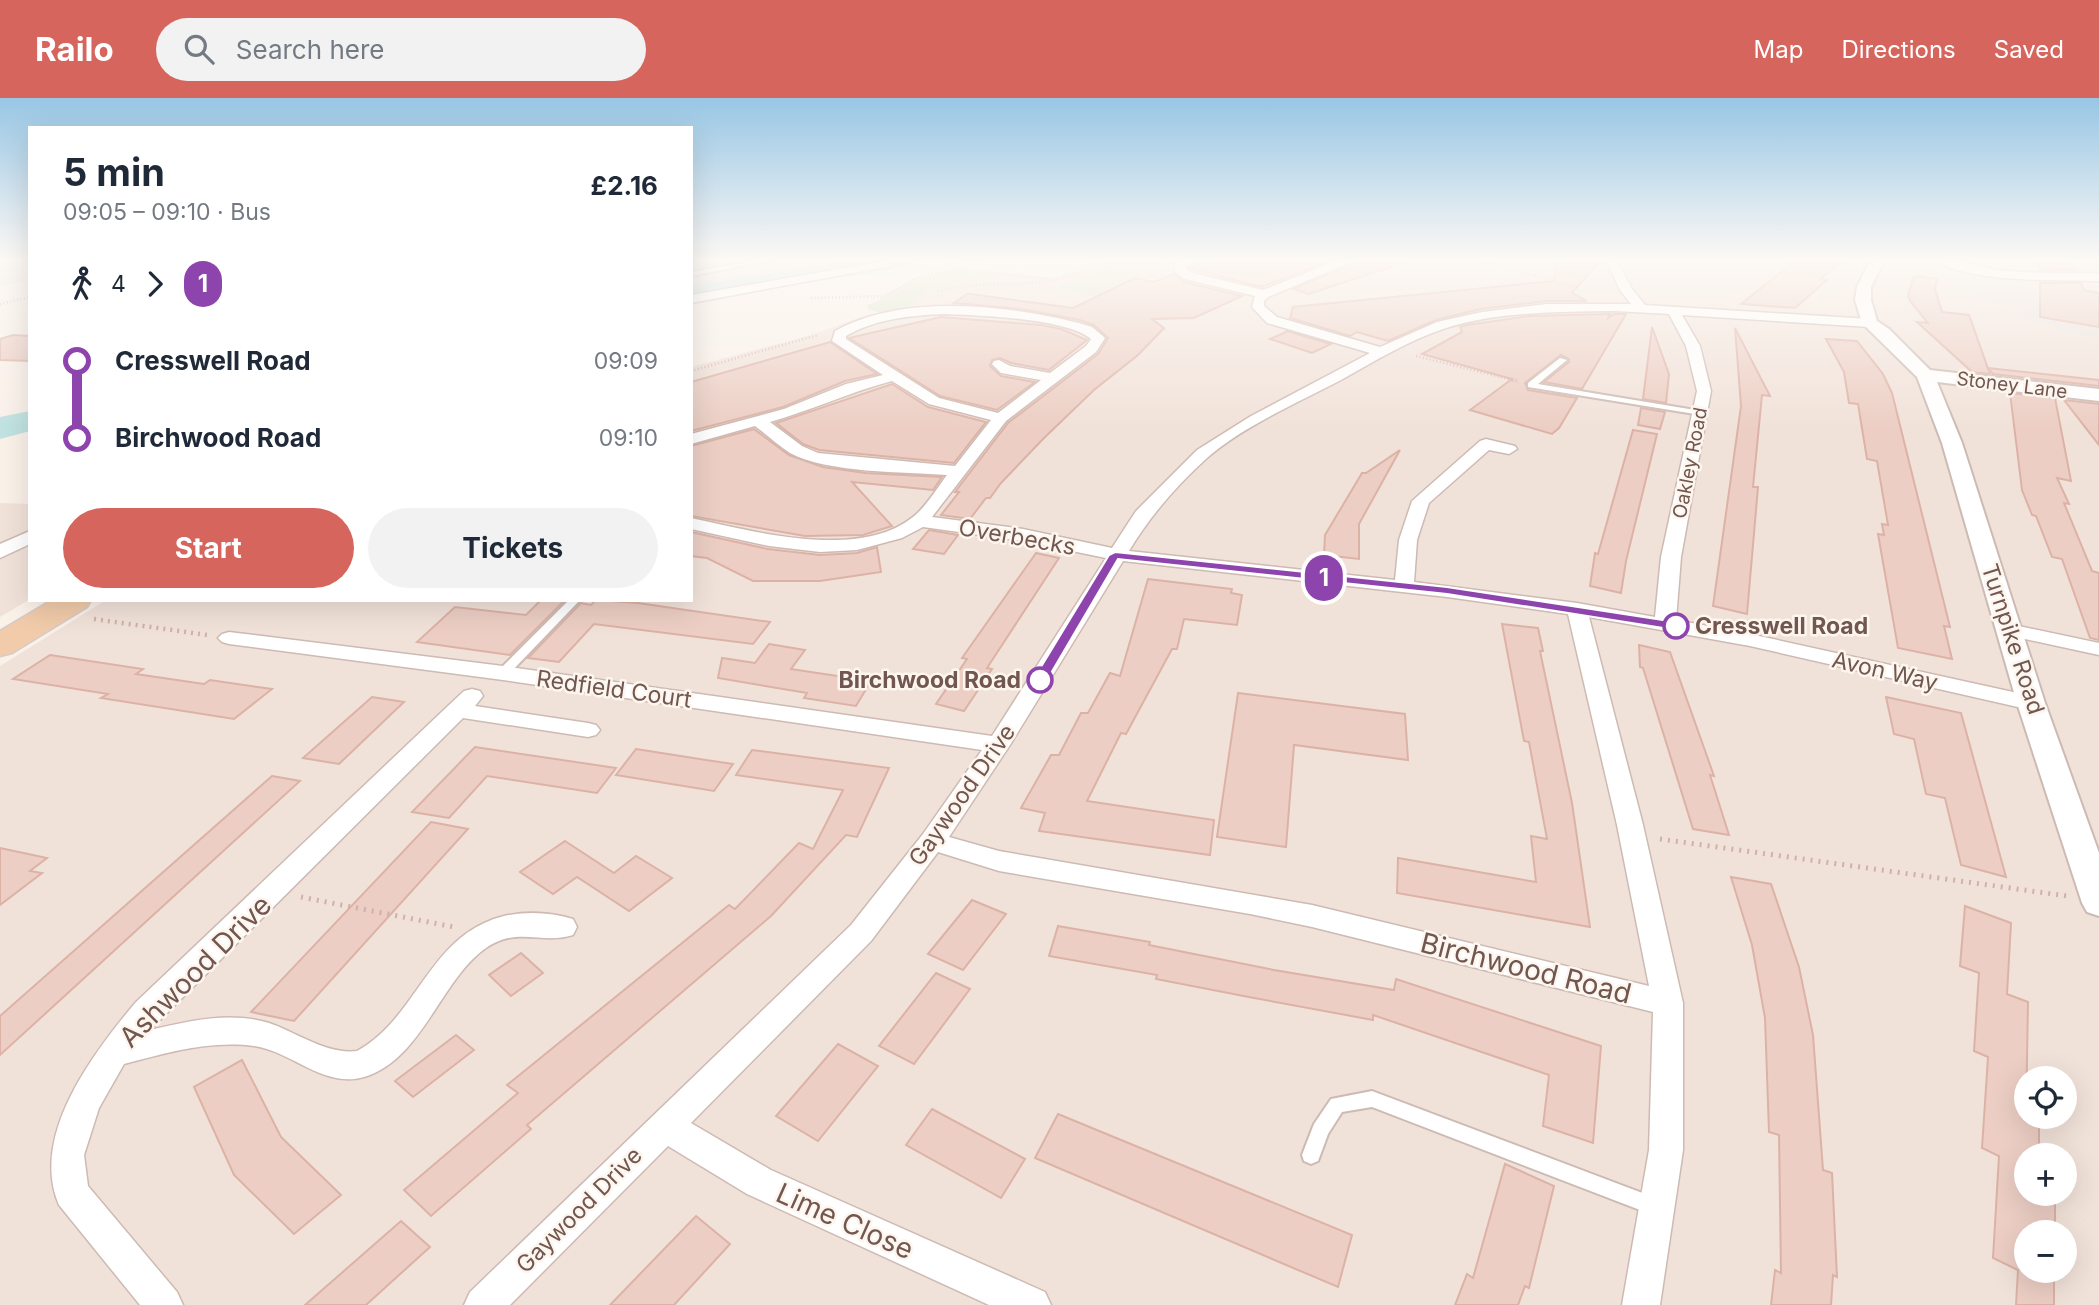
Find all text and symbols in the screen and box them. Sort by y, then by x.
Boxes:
search box [156,18,646,81]
text: Railo [35,29,114,69]
icon: search [180,30,218,68]
text: Search here [236,34,384,65]
text: Map [1754,35,1803,64]
text: Directions [1841,35,1956,64]
text: Saved [1994,35,2064,64]
text: 5 min [63,149,165,195]
text: £2.16 [591,170,658,201]
text: 09:05 – 09:10 · Bus [63,198,271,226]
icon: walk [63,265,101,303]
icon: forward [136,265,174,303]
text: 1 [198,269,208,298]
text: 4 [111,270,126,298]
text: Cresswell Road [115,345,311,376]
text: 09:09 [594,347,658,375]
street label: Stoney Lane [1955,367,2069,403]
street label: Oakley Road [1668,405,1712,521]
text: Birchwood Road [115,422,321,453]
text: 09:10 [599,424,658,452]
button: Start [63,508,354,588]
button: Tickets [368,508,658,588]
street label: Overbecks [957,513,1077,561]
line badge: 1 [1301,555,1347,601]
street label: Turnpike Road [1976,560,2050,718]
text: 1 [1319,563,1329,592]
place label: Cresswell Road [1695,612,1868,640]
marker: Cresswell Road [1663,613,1689,639]
street label: Avon Way [1829,645,1941,697]
street label: Redfield Court [535,664,694,714]
place label: Birchwood Road [838,666,1021,694]
marker: Birchwood Road [1027,667,1053,693]
street label: Gaywood Drive [903,719,1021,871]
street label: Ashwood Drive [112,888,278,1054]
street label: Birchwood Road [1417,925,1635,1011]
map controls [2014,1066,2077,1283]
button: locate [2014,1066,2077,1129]
street label: Gaywood Drive [510,1141,648,1279]
button: + [2014,1143,2077,1206]
street label: Lime Close [771,1176,919,1266]
button: − [2014,1220,2077,1283]

